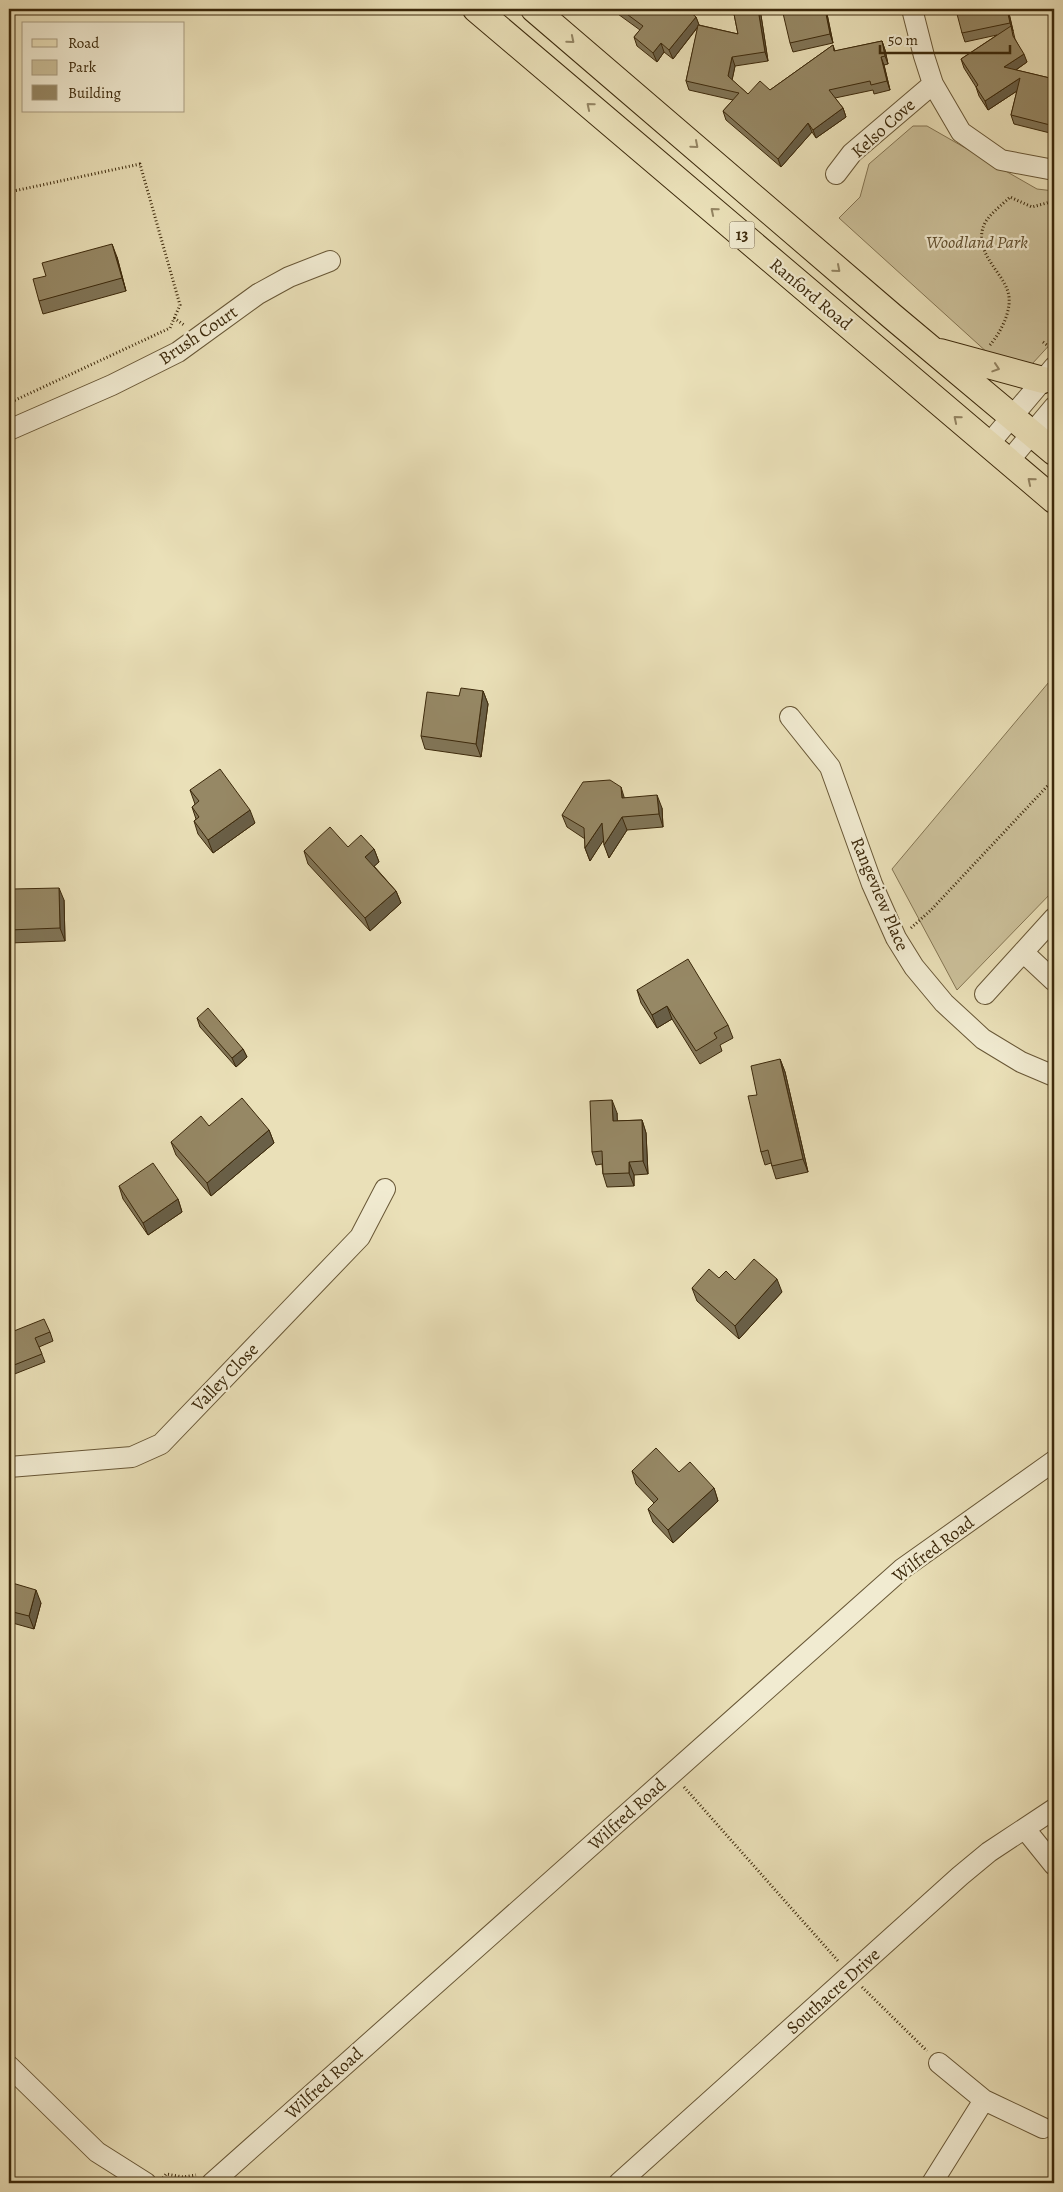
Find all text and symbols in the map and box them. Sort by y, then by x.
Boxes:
legend [22,22,185,112]
scale bar [880,22,1010,54]
text: 50 m [888,30,918,50]
text: Road [68,33,100,53]
one-way arrow [565,35,574,43]
text: Park [68,57,97,77]
text: Building [68,83,121,103]
street label: Kelso Cove [846,93,920,163]
one-way arrow [587,103,596,112]
one-way arrow [689,140,698,148]
one-way arrow [711,209,720,217]
road number: 13 [730,222,754,248]
park label: Woodland Park [926,230,1028,254]
street label: Ranford Road [765,252,858,336]
one-way arrow [832,263,841,272]
street label: Brush Court [154,300,242,370]
one-way arrow [991,362,1000,372]
one-way arrow [954,416,963,425]
one-way arrow [1028,478,1037,487]
street label: Rangeview Place [845,833,915,955]
street label: Valley Close [186,1338,264,1417]
street label: Wilfred Road [886,1510,979,1588]
street label: Wilfred Road [582,1772,671,1856]
street label: Southacre Drive [781,1943,885,2039]
street label: Wilfred Road [279,2041,368,2125]

